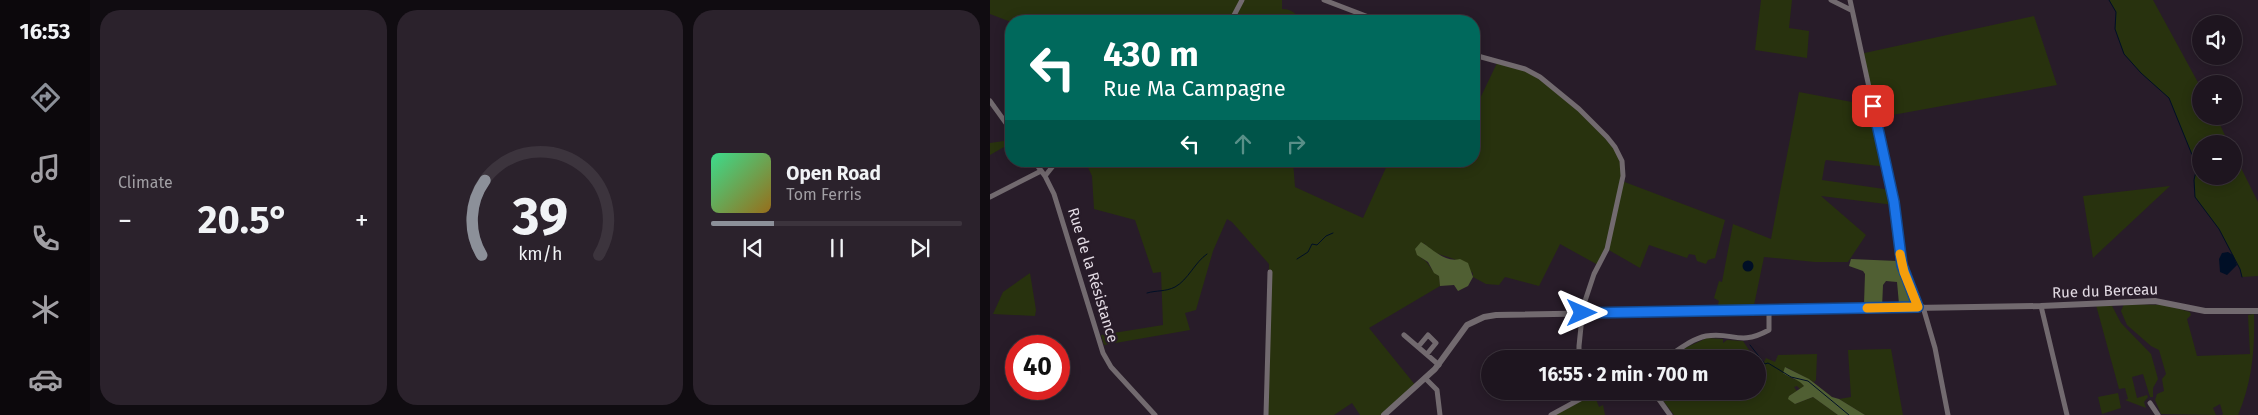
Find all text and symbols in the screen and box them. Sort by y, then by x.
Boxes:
map controls [2192,15,2242,185]
button: sound [2192,15,2242,65]
text: 16:53 [19,18,71,45]
text: 430 m [1103,33,1199,75]
icon: left [1020,35,1085,100]
text: Rue Ma Campagne [1103,75,1286,102]
button: + [2192,75,2242,125]
icon: directions [28,80,63,115]
pin [1852,85,1894,127]
icon: arrive [1859,92,1887,120]
icon: left [1176,130,1204,158]
icon: ahead [1229,130,1257,158]
icon: right [1282,130,1310,158]
button: − [2192,135,2242,185]
icon: music [28,151,63,186]
text: Open Road [786,162,881,185]
text: Climate [118,173,173,192]
text: 39 [511,185,568,248]
text: Tom Ferris [786,185,861,204]
text: 20.5° [198,197,289,243]
text: − [118,204,132,237]
text: + [355,204,369,237]
street label: Rue de la Résistance [1064,205,1122,345]
icon: phone [28,221,63,256]
icon: previous [739,234,767,262]
icon: pause [823,234,851,262]
icon: next [906,234,934,262]
text: km/h [518,243,562,265]
street label: Rue du Berceau [2052,280,2158,302]
position arrow [1555,286,1607,338]
icon: climate [28,292,63,327]
speed limit sign: 40 [1005,335,1070,400]
icon: car [28,362,63,397]
text: 16:55 · 2 min · 700 m [1539,363,1708,386]

